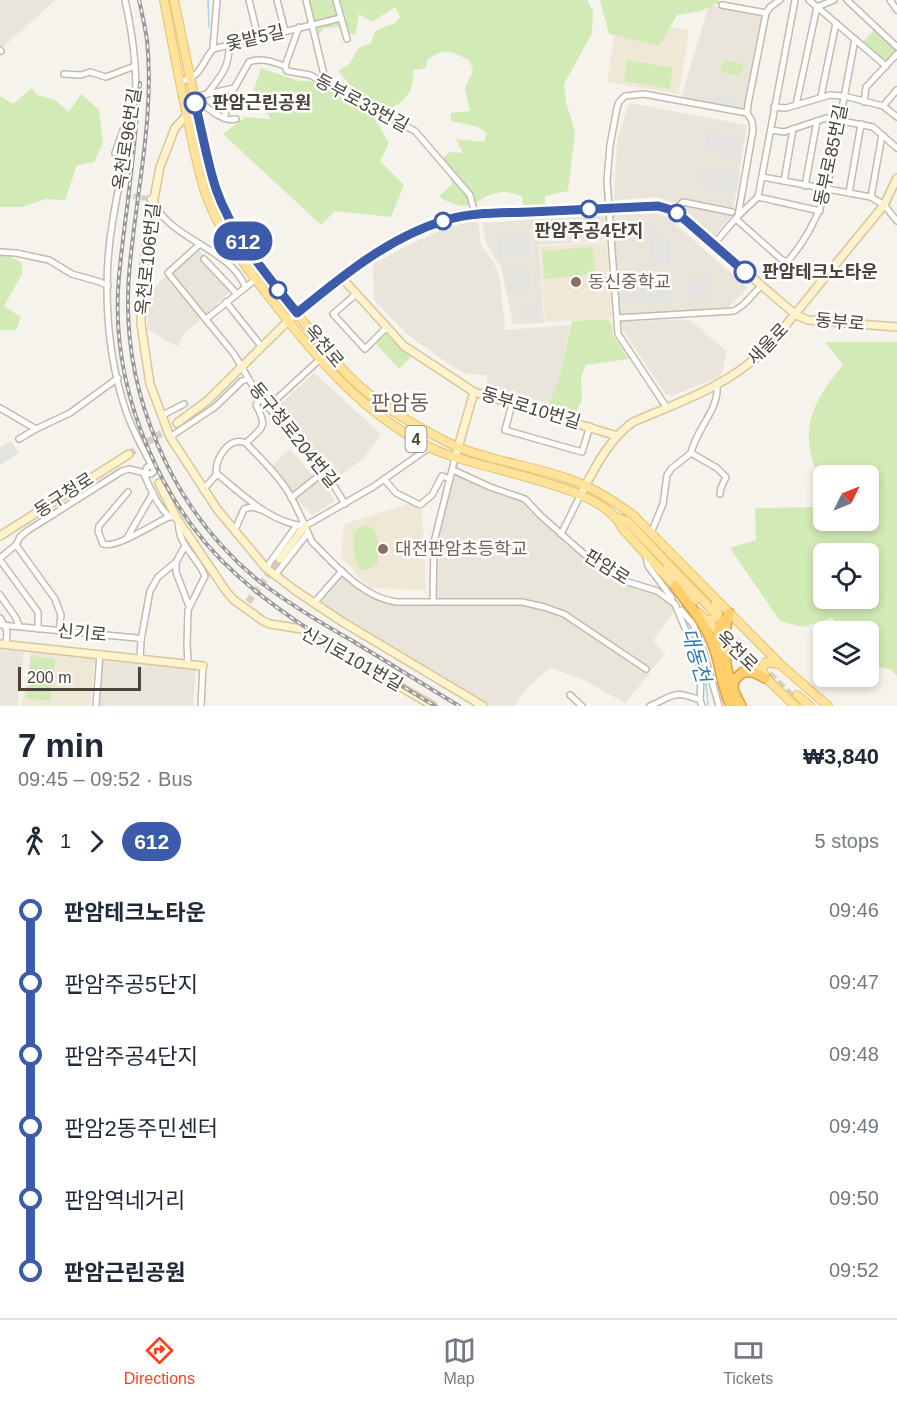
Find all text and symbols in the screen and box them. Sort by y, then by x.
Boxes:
street label: 옻밭5길 [224,22,286,54]
street label: 동부로33번길 [312,70,412,136]
street label: 옥천로96번길 [109,87,145,191]
marker: 판암근린공원 [184,92,206,114]
place label: 판암근린공원 [212,93,311,113]
street label: 동부로85번길 [811,103,851,207]
marker: 판암주공4단지 [580,200,598,218]
street label: 옥천로106번길 [132,202,164,316]
unlabelled marker [668,204,686,222]
unlabelled marker [434,212,452,230]
place label: 판암주공4단지 [534,221,644,241]
line badge: 612 [208,222,278,260]
text: 612 [225,230,261,253]
marker: 판암테크노타운 [734,261,756,283]
place label: 판암테크노타운 [762,262,878,282]
place label: 동신중학교 [588,272,671,292]
marker: 동신중학교 [569,275,583,289]
unlabelled marker [269,281,287,299]
street label: 동부로 [814,310,866,334]
street label: 새울로 [744,319,792,369]
street label: 옥천로 [300,321,348,371]
street label: 동구청로204번길 [246,378,342,492]
street label: 동부로10번길 [479,383,583,433]
district label: 판암동 [371,391,429,414]
road number: 4 [406,426,426,452]
north arrow [813,465,879,531]
map controls [813,465,879,687]
street label: 동구청로 [31,469,97,521]
place label: 대전판암초등학교 [395,539,527,559]
marker: 대전판암초등학교 [376,542,390,556]
button: locate [813,543,879,609]
street label: 판암로 [581,545,633,589]
street label: 신기로 [56,621,108,645]
button: layers [813,621,879,687]
street label: 신기로101번길 [298,623,406,695]
water label: 대동천 [677,625,715,687]
street label: 옥천로 [712,627,762,675]
scale bar [18,664,141,692]
text: 200 m [27,669,71,686]
text: 7 min [18,727,104,764]
text: ₩3,840 [803,744,879,769]
text: 09:45 – 09:52 · Bus [18,768,193,790]
icon: walk [18,825,51,858]
icon: forward [80,825,113,858]
text: 1 [60,830,71,852]
text: 612 [134,830,169,853]
text: 5 stops [815,830,879,852]
text: 09:46 [829,899,879,921]
text: 판암테크노타운 [64,900,206,925]
text: 09:47 [829,971,879,993]
text: 판암주공5단지 [64,972,198,997]
text: 09:48 [829,1043,879,1065]
text: 판암주공4단지 [64,1044,198,1069]
text: 09:49 [829,1115,879,1137]
text: 판암2동주민센터 [64,1116,218,1141]
text: 09:50 [829,1187,879,1209]
text: 판암역네거리 [64,1188,185,1213]
text: 09:52 [829,1259,879,1281]
text: 판암근린공원 [64,1260,185,1285]
tab: Directions [124,1334,195,1388]
tab: Map [443,1334,476,1388]
tab: Tickets [723,1334,773,1388]

